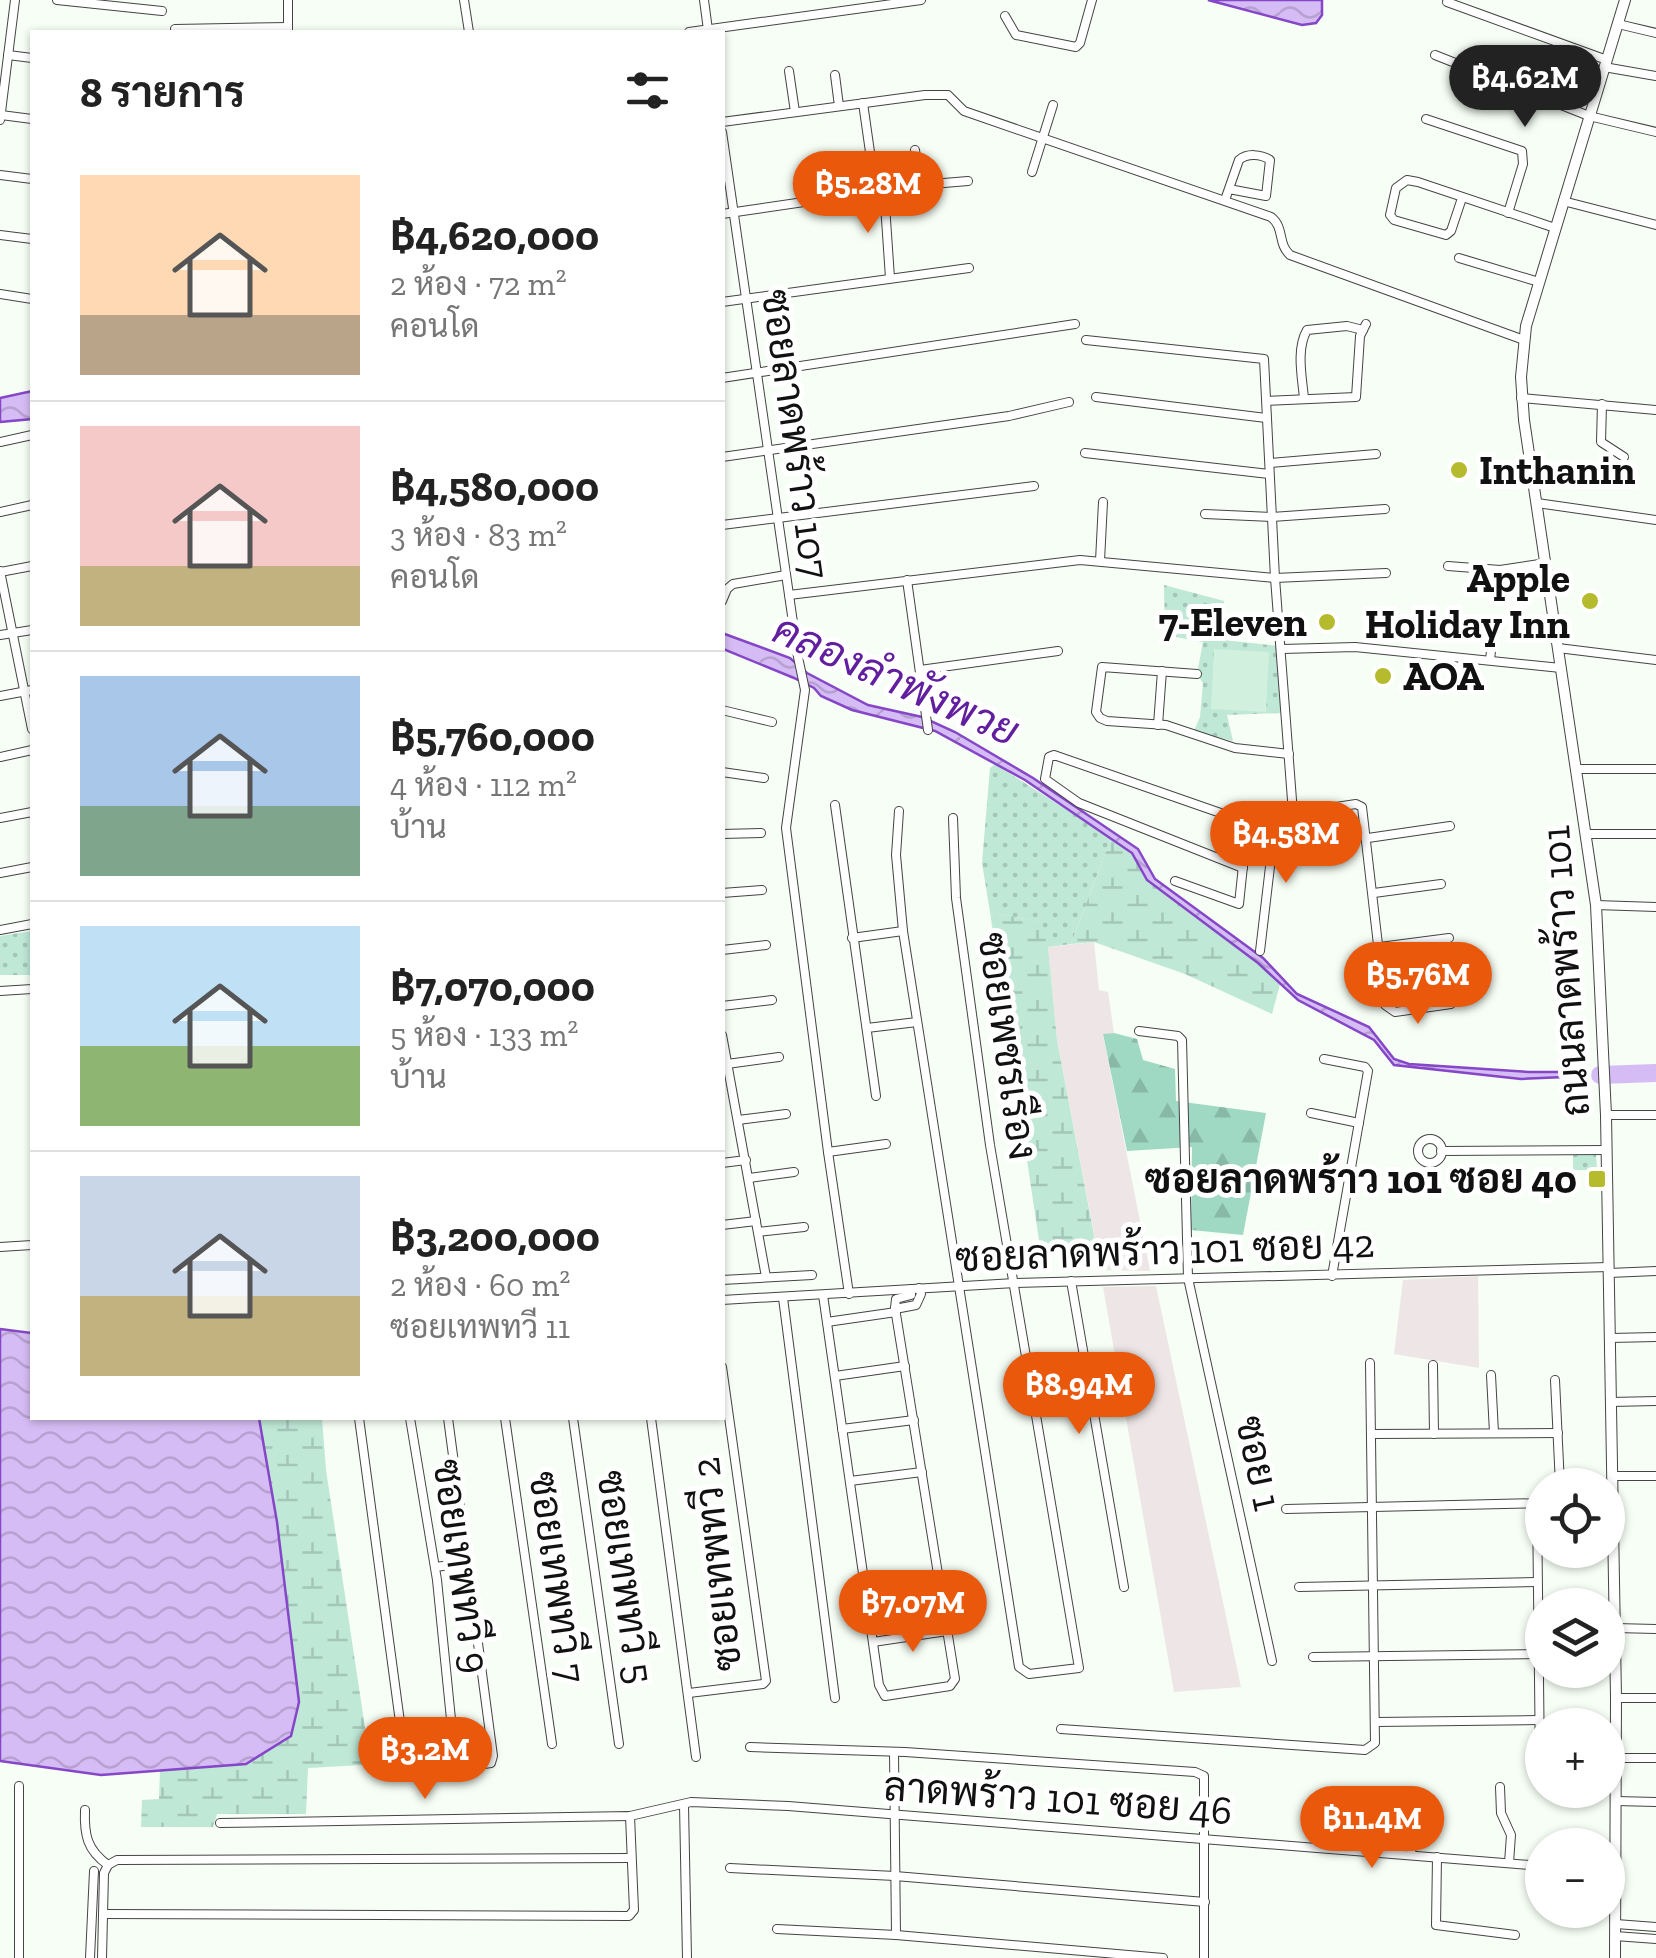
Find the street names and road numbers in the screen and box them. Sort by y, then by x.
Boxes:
street label: ซอยลาดพร้าว 107 [752,286,842,582]
street label: ถนนลาดพร้าว 101 [1529,824,1599,1118]
street label: ซอยเพชรเรือง [968,929,1050,1163]
street label: ซอยลาดพร้าว 101 ซอย 42 [954,1217,1375,1281]
street label: ซอย 1 [1226,1411,1292,1515]
street label: ซอยเทพทวี 2 [679,1455,751,1674]
street label: ซอยเทพทวี 9 [423,1456,503,1676]
street label: ซอยเทพทวี 5 [587,1467,667,1687]
street label: ซอยเทพทวี 7 [519,1468,599,1686]
street label: ลาดพร้าว 101 ซอย 46 [882,1760,1234,1834]

